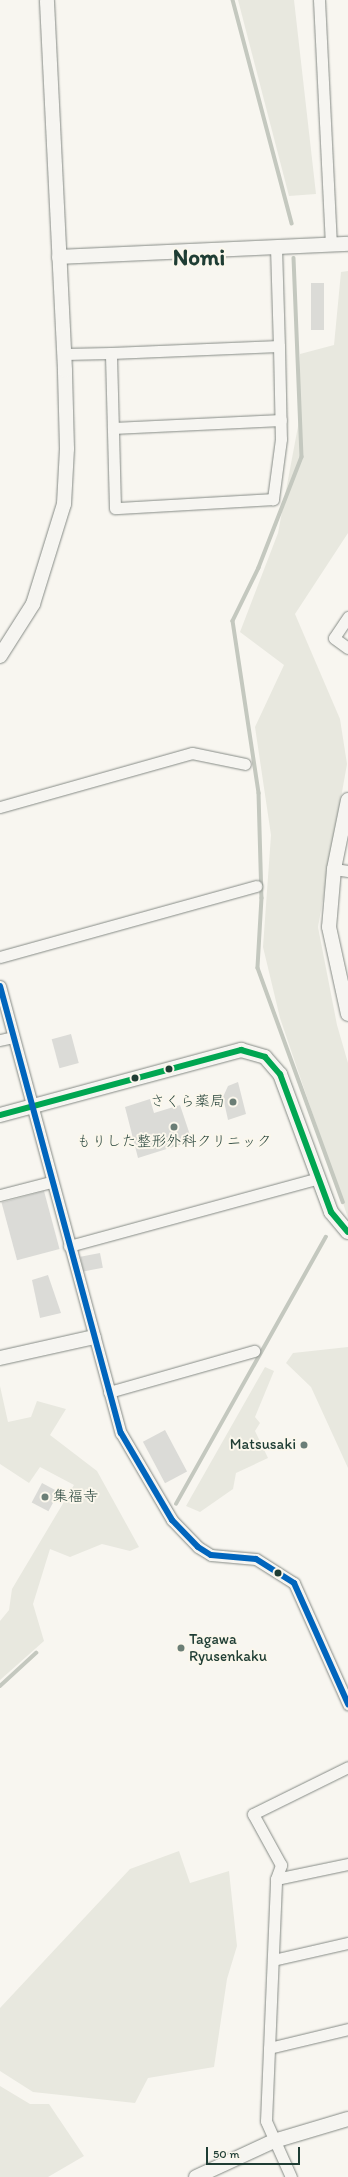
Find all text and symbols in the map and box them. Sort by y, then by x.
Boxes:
district label: Nomi [173,243,225,271]
unlabelled marker [164,1064,174,1074]
unlabelled marker [130,1073,140,1083]
place label: さくら薬局 [150,1093,225,1111]
marker: さくら薬局 [228,1097,238,1107]
marker: もりした整形外科クリニック [169,1122,179,1132]
place label: もりした整形外科クリニック [77,1133,271,1151]
place label: Matsusaki [230,1436,296,1454]
marker: Matsusaki [299,1440,309,1450]
place label: 集福寺 [53,1488,98,1506]
marker: 集福寺 [40,1492,50,1502]
unlabelled marker [273,1568,283,1578]
place label: Tagawa Ryusenkaku [189,1630,267,1665]
marker: Tagawa Ryusenkaku [176,1643,186,1653]
scale bar [208,2139,302,2165]
text: 50 m [213,2147,239,2161]

